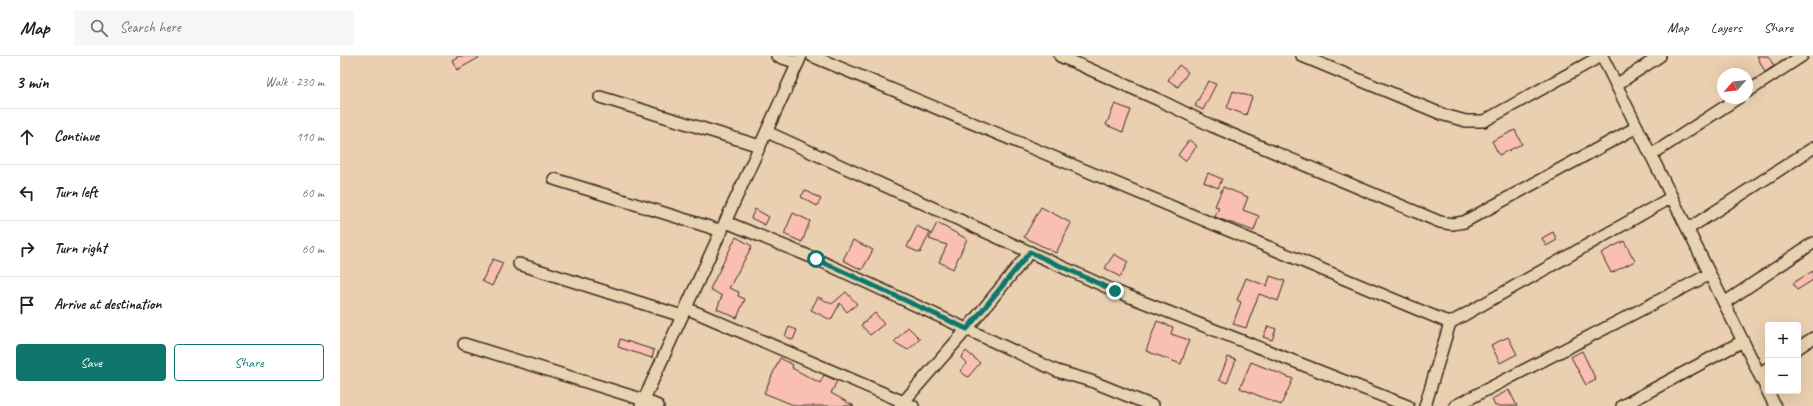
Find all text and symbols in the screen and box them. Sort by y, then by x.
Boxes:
search box [74,10,354,46]
text: Map [20,16,50,40]
icon: search [88,17,110,39]
text: Search here [120,18,181,37]
text: Map [1667,19,1689,36]
text: Layers [1711,19,1742,36]
text: Share [1764,19,1793,36]
north arrow [1717,68,1753,104]
text: 3 min [16,72,49,93]
text: Walk · 230 m [265,74,324,90]
icon: ahead [16,126,38,148]
text: Continue [54,127,99,146]
text: 110 m [296,129,324,145]
icon: left [16,182,38,204]
text: Turn left [54,183,97,202]
text: 60 m [302,185,324,201]
icon: right [16,238,38,260]
text: Turn right [54,239,107,258]
text: 60 m [302,241,324,257]
route start [807,250,825,268]
route end [1106,282,1124,300]
icon: arrive [16,294,38,316]
text: Arrive at destination [54,295,161,314]
map controls [1765,322,1801,394]
button: + [1765,322,1801,358]
button: Save [16,344,166,381]
button: Share [174,344,324,381]
button: − [1765,358,1801,394]

